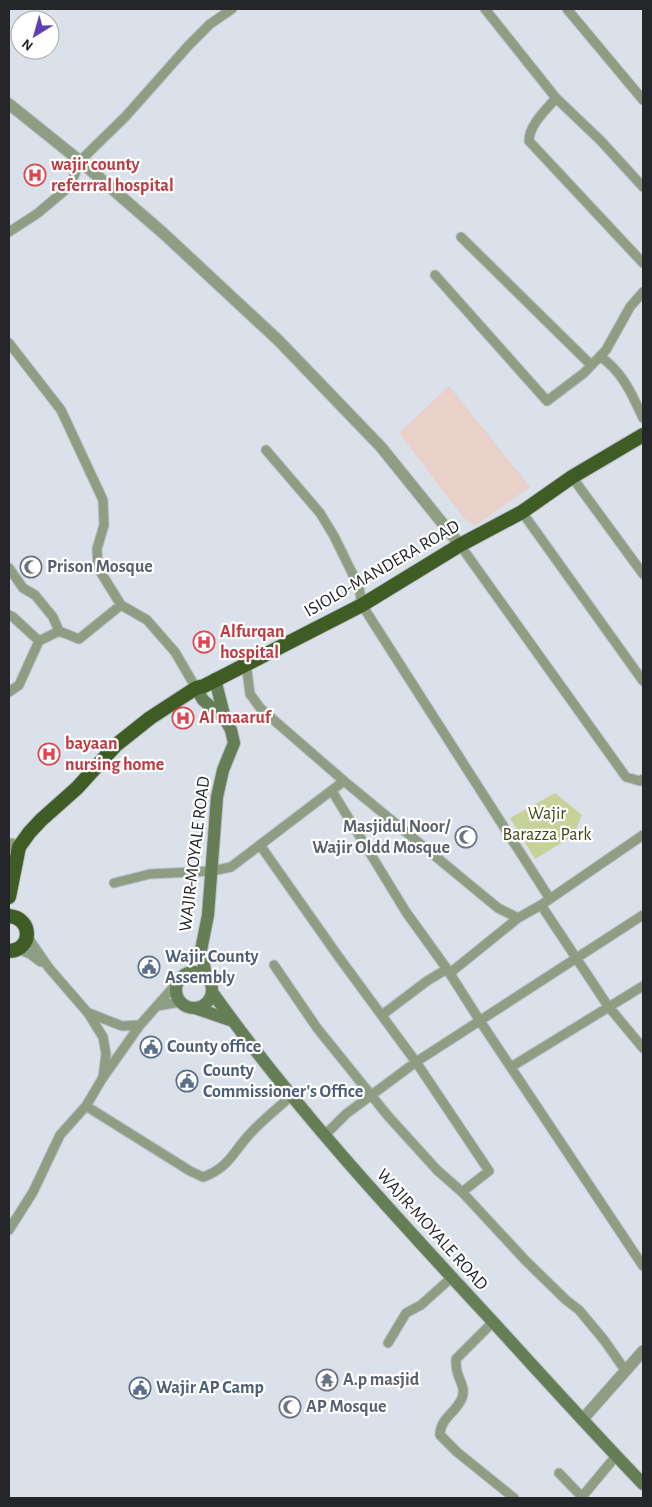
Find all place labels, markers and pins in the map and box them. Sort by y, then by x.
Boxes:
place label: wajir county referrral hospital [51,156,174,195]
hospital icon: wajir county referrral hospital [23,163,47,187]
mosque icon: Prison Mosque [19,555,43,579]
place label: Prison Mosque [47,558,153,576]
place label: Alfurqan hospital [220,623,285,662]
hospital icon: Alfurqan hospital [192,630,216,654]
hospital icon: Al maaruf [171,706,195,730]
place label: Al maaruf [199,709,273,727]
place label: bayaan nursing home [65,735,164,774]
hospital icon: bayaan nursing home [37,742,61,766]
place label: Masjidul Noor/ Wajir Oldd Mosque [312,818,451,857]
mosque icon: Masjidul Noor/ Wajir Oldd Mosque [454,825,478,849]
place label: Wajir County Assembly [165,948,259,987]
public building icon: Wajir County Assembly [137,955,161,979]
public building icon: County office [139,1035,163,1059]
place label: County office [167,1038,261,1056]
place label: County Commissioner's Office [203,1062,363,1101]
public building icon: County Commissioner's Office [175,1069,199,1093]
temple icon: A.p masjid [315,1368,339,1392]
place label: A.p masjid [343,1371,420,1389]
public building icon: Wajir AP Camp [128,1376,152,1400]
place label: Wajir AP Camp [156,1379,264,1397]
mosque icon: AP Mosque [278,1395,302,1419]
place label: AP Mosque [306,1398,387,1416]

